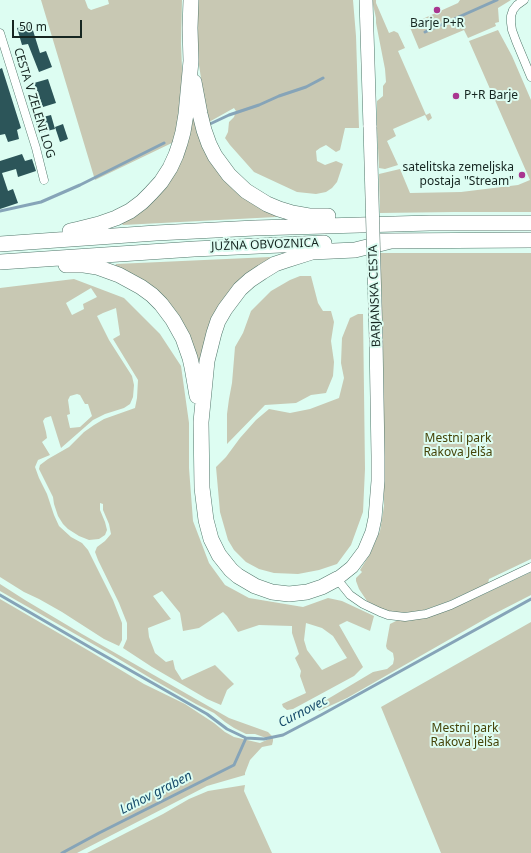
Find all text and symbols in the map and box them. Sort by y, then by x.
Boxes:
marker: Barje P+R [432,5,442,15]
scale bar [14,12,84,38]
place label: Barje P+R [410,17,464,31]
text: 50 m [19,18,47,35]
street label: CESTA V ZELENI LOG [10,46,58,160]
place label: P+R Barje [464,89,518,103]
marker: P+R Barje [451,91,461,101]
place label: satelitska zemeljska postaja "Stream" [402,161,514,189]
marker: satelitska zemeljska postaja "Stream" [517,170,527,180]
street label: JUŽNA OBVOZNICA [211,236,319,254]
street label: BARJANSKA CESTA [366,245,384,347]
park label: Mestni park Rakova Jelša [423,432,493,460]
water label: Curnovec [276,693,330,731]
park label: Mestni park Rakova jelša [430,722,500,750]
water label: Lahov graben [117,768,195,818]

